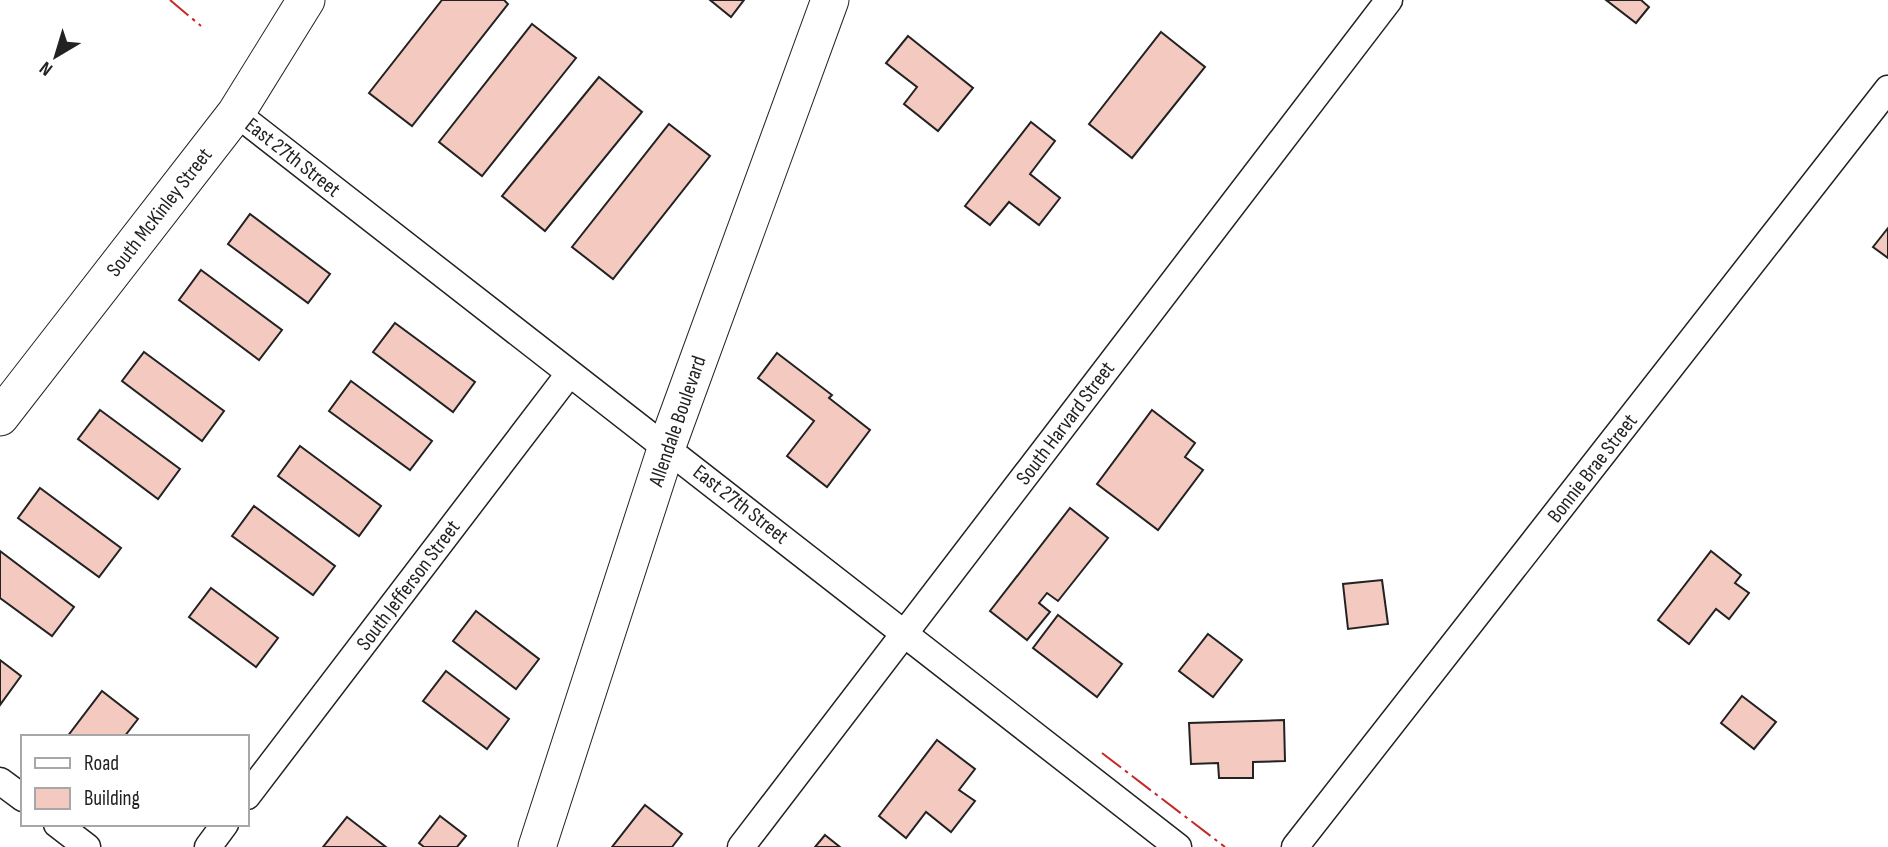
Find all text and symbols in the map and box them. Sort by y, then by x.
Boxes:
north arrow [21,21,91,91]
text: N [35,56,58,80]
street label: East 27th Street [240,112,345,202]
street label: South McKinley Street [101,143,217,282]
street label: Allendale Boulevard [643,353,711,491]
street label: South Harvard Street [1011,357,1120,490]
street label: Bonnie Brae Street [1542,409,1643,528]
street label: East 27th Street [688,459,793,549]
street label: South Jefferson Street [351,515,466,655]
legend [21,735,248,826]
text: Road [84,751,119,776]
text: Building [84,786,140,811]

